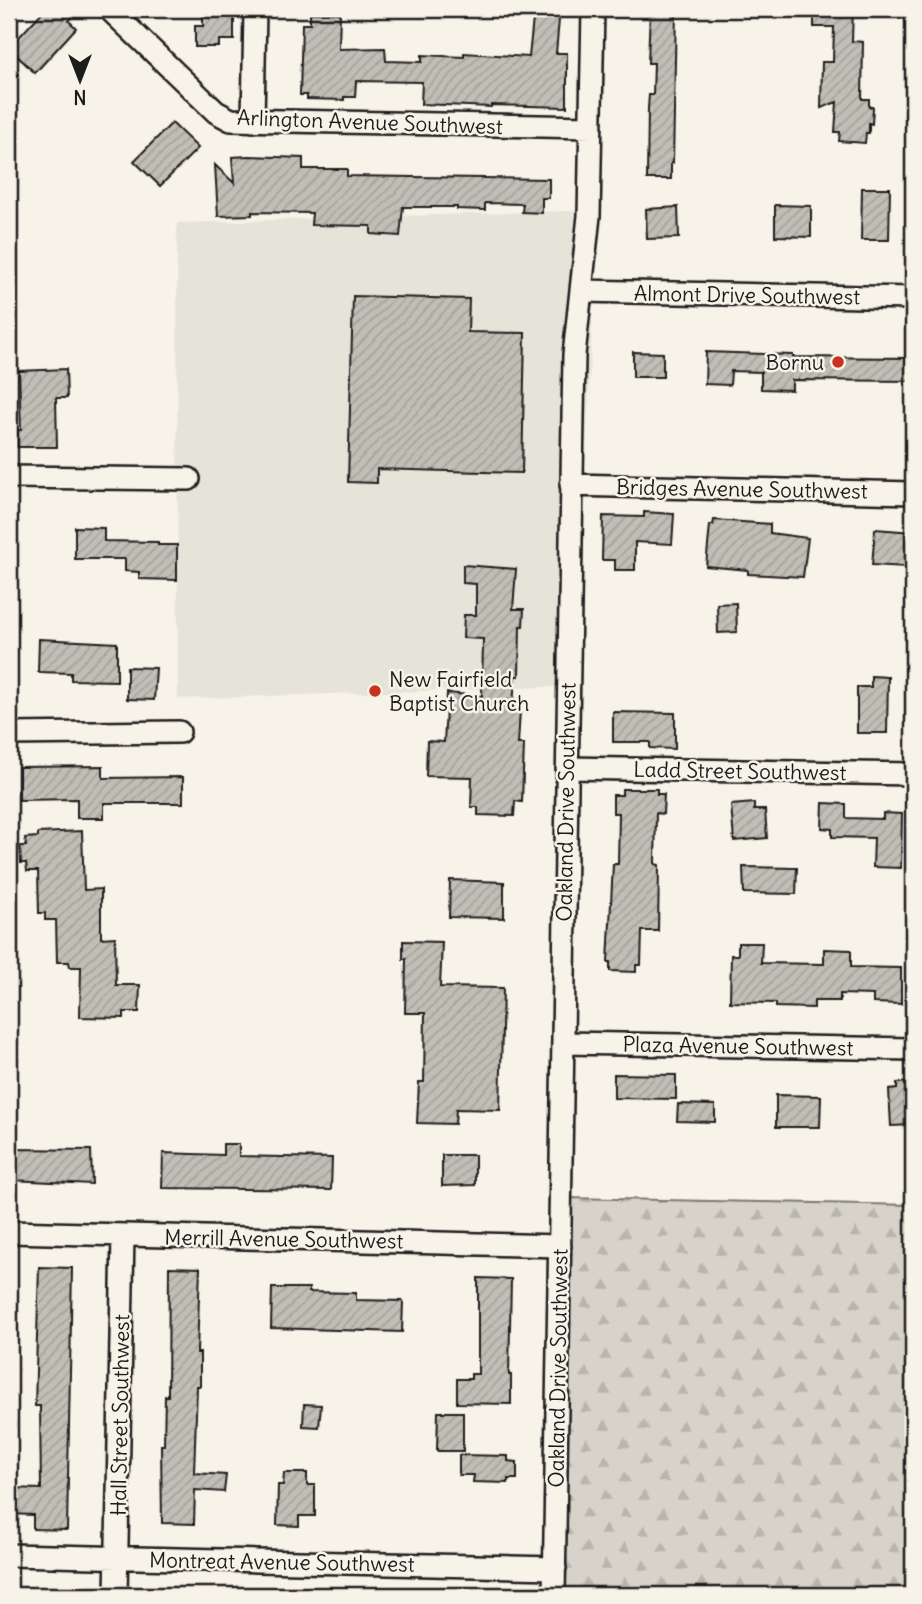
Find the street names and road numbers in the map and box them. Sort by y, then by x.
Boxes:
street label: Arlington Avenue Southwest [237,104,503,140]
street label: Almont Drive Southwest [634,280,860,310]
street label: Bridges Avenue Southwest [616,473,868,505]
street label: Oakland Drive Southwest [550,682,582,922]
street label: Ladd Street Southwest [633,756,847,786]
street label: Plaza Avenue Southwest [622,1030,854,1062]
street label: Merrill Avenue Southwest [164,1223,404,1255]
street label: Oakland Drive Southwest [542,1248,574,1488]
street label: Hall Street Southwest [105,1314,135,1516]
street label: Montreat Avenue Southwest [149,1546,415,1578]

